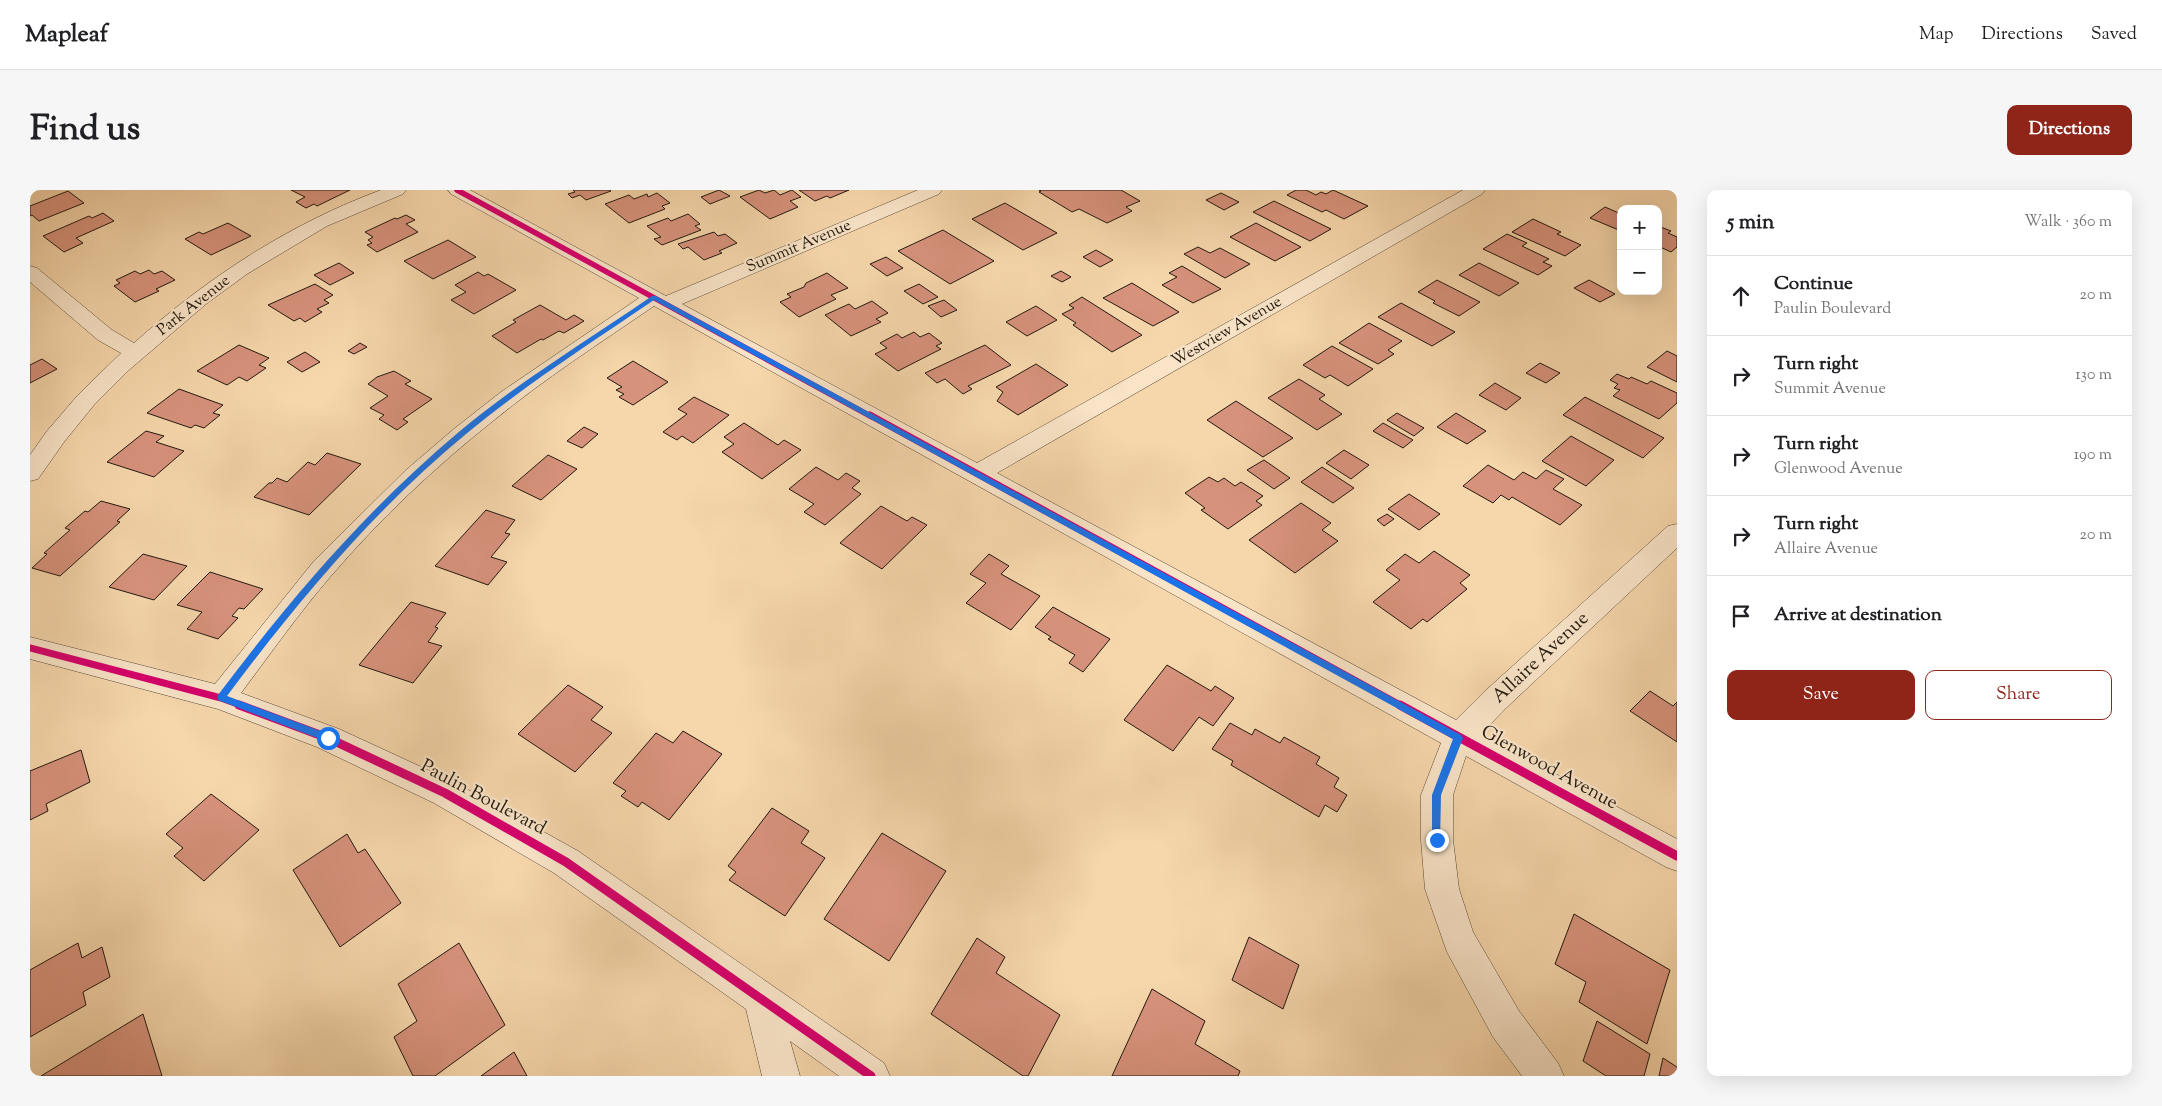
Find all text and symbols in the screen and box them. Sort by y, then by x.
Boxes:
text: Mapleaf [25,18,108,52]
text: Map [1919,22,1954,48]
text: Directions [1982,22,2063,48]
text: Saved [2091,22,2137,48]
text: Find us [30,105,140,156]
button: Directions [2007,105,2132,155]
map controls [1617,205,1662,295]
button: + [1617,205,1662,250]
text: 5 min [1727,208,1774,238]
text: Walk · 360 m [2024,211,2112,234]
street label: Summit Avenue [743,215,855,279]
button: − [1617,250,1662,295]
street label: Park Avenue [152,270,236,342]
text: Continue [1774,271,1853,298]
icon: ahead [1727,282,1755,310]
text: 20 m [2079,284,2112,307]
street label: Westview Avenue [1167,291,1287,373]
text: Paulin Boulevard [1774,298,1891,321]
text: Turn right [1774,351,1858,378]
icon: right [1727,362,1755,390]
text: 130 m [2075,364,2112,387]
text: Summit Avenue [1774,378,1886,401]
text: Turn right [1774,431,1858,458]
icon: right [1727,442,1755,470]
text: 190 m [2074,444,2112,467]
text: Glenwood Avenue [1774,458,1903,481]
text: Turn right [1774,511,1858,538]
icon: right [1727,522,1755,550]
text: 20 m [2079,524,2112,547]
text: Allaire Avenue [1774,538,1878,561]
icon: arrive [1727,602,1755,630]
text: Arrive at destination [1774,602,1942,629]
street label: Allaire Avenue [1487,606,1596,710]
button: Save [1727,670,1915,720]
button: Share [1925,670,2112,720]
street label: Glenwood Avenue [1476,719,1623,817]
route start [317,727,340,750]
street label: Paulin Boulevard [415,753,551,843]
route end [1426,829,1449,852]

